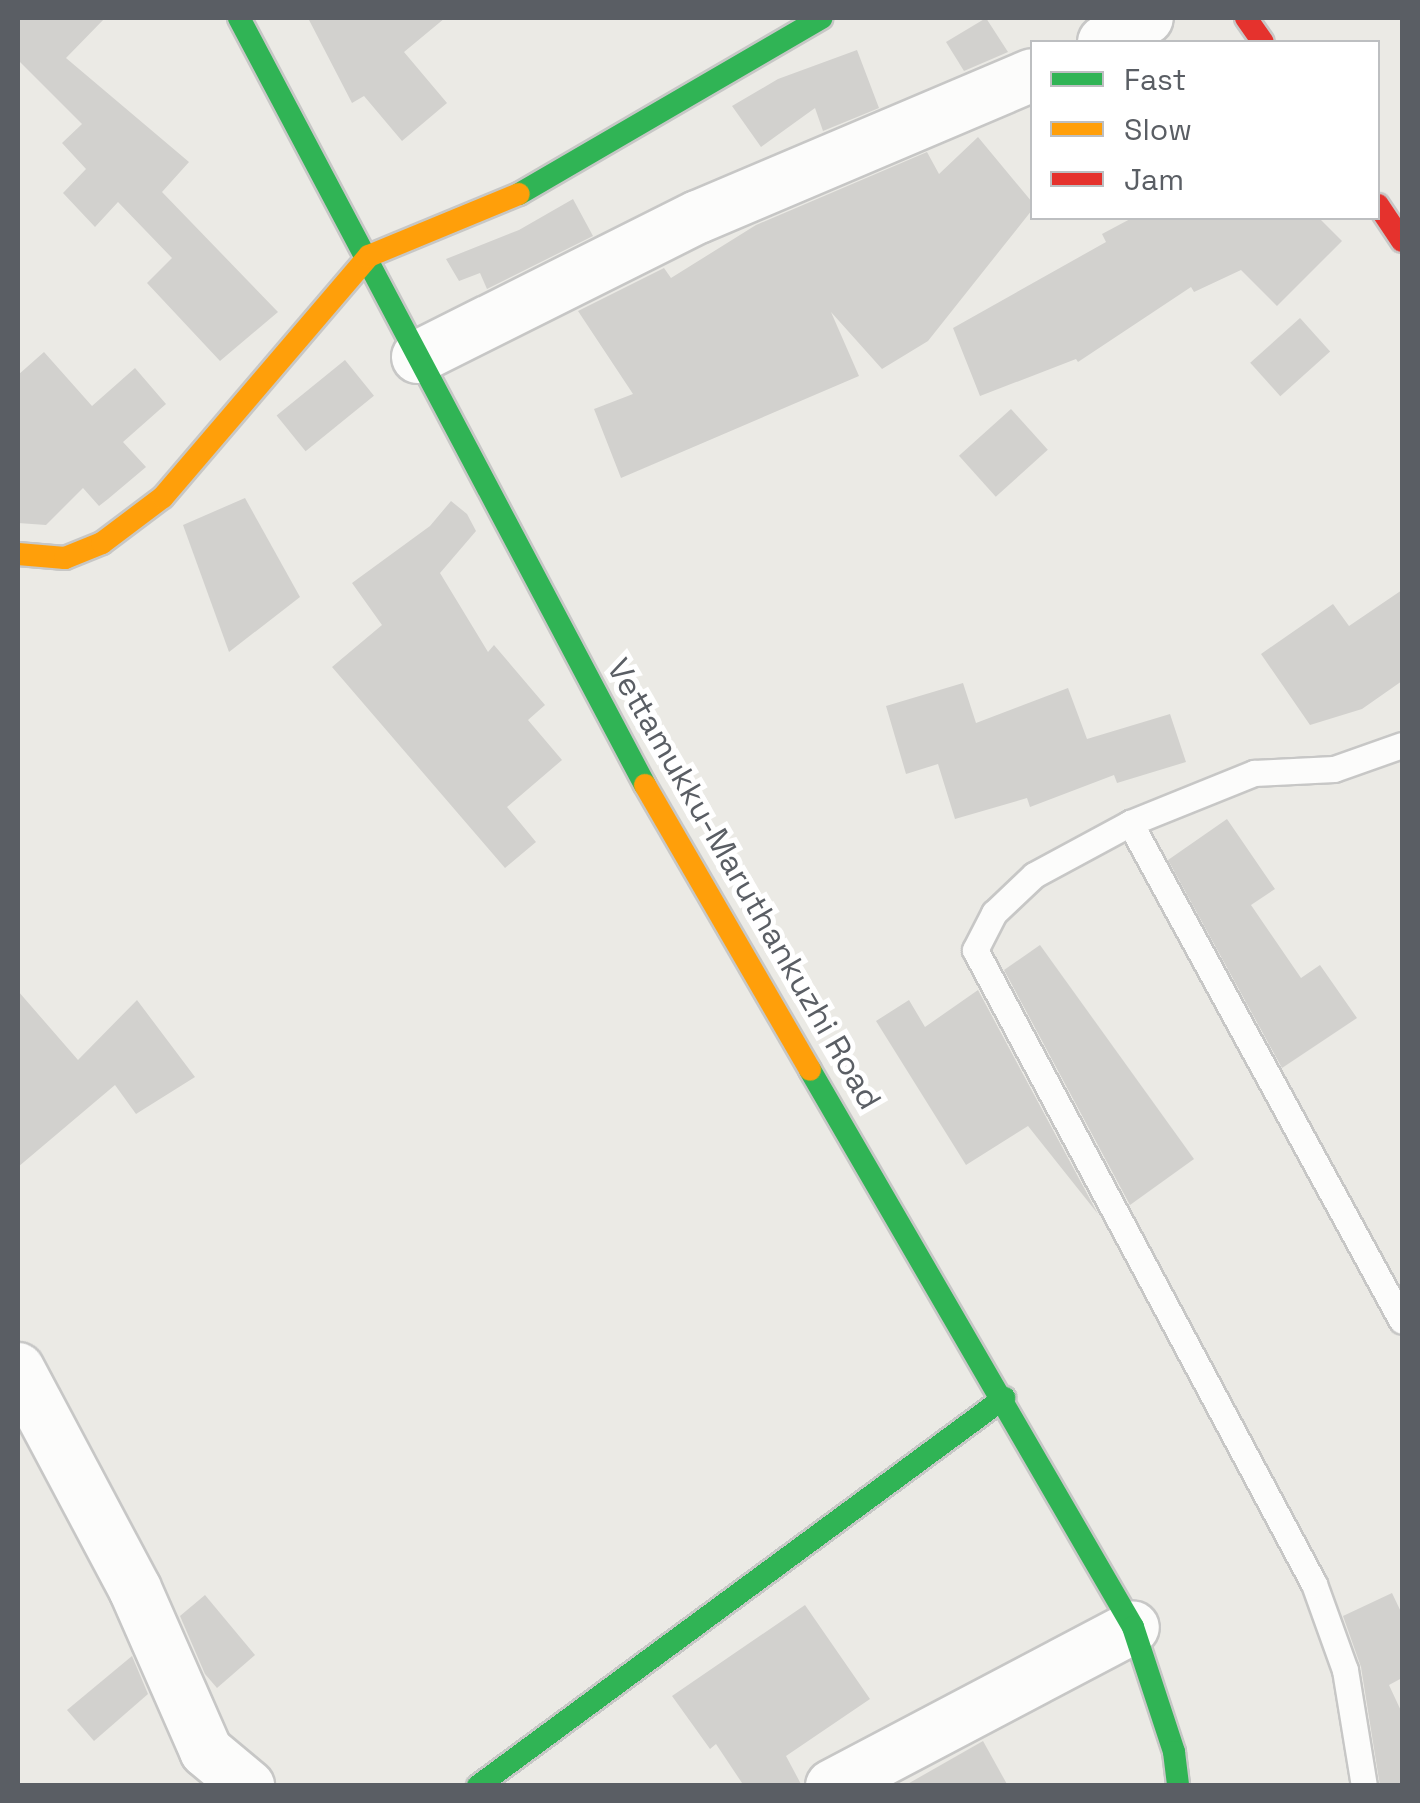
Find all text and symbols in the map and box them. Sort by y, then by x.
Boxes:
legend [1030,40,1380,220]
text: Fast [1124,60,1186,99]
text: Slow [1124,110,1192,149]
text: Jam [1124,160,1184,199]
street label: Vettamukku-Maruthankuzhi Road [599,652,889,1116]

